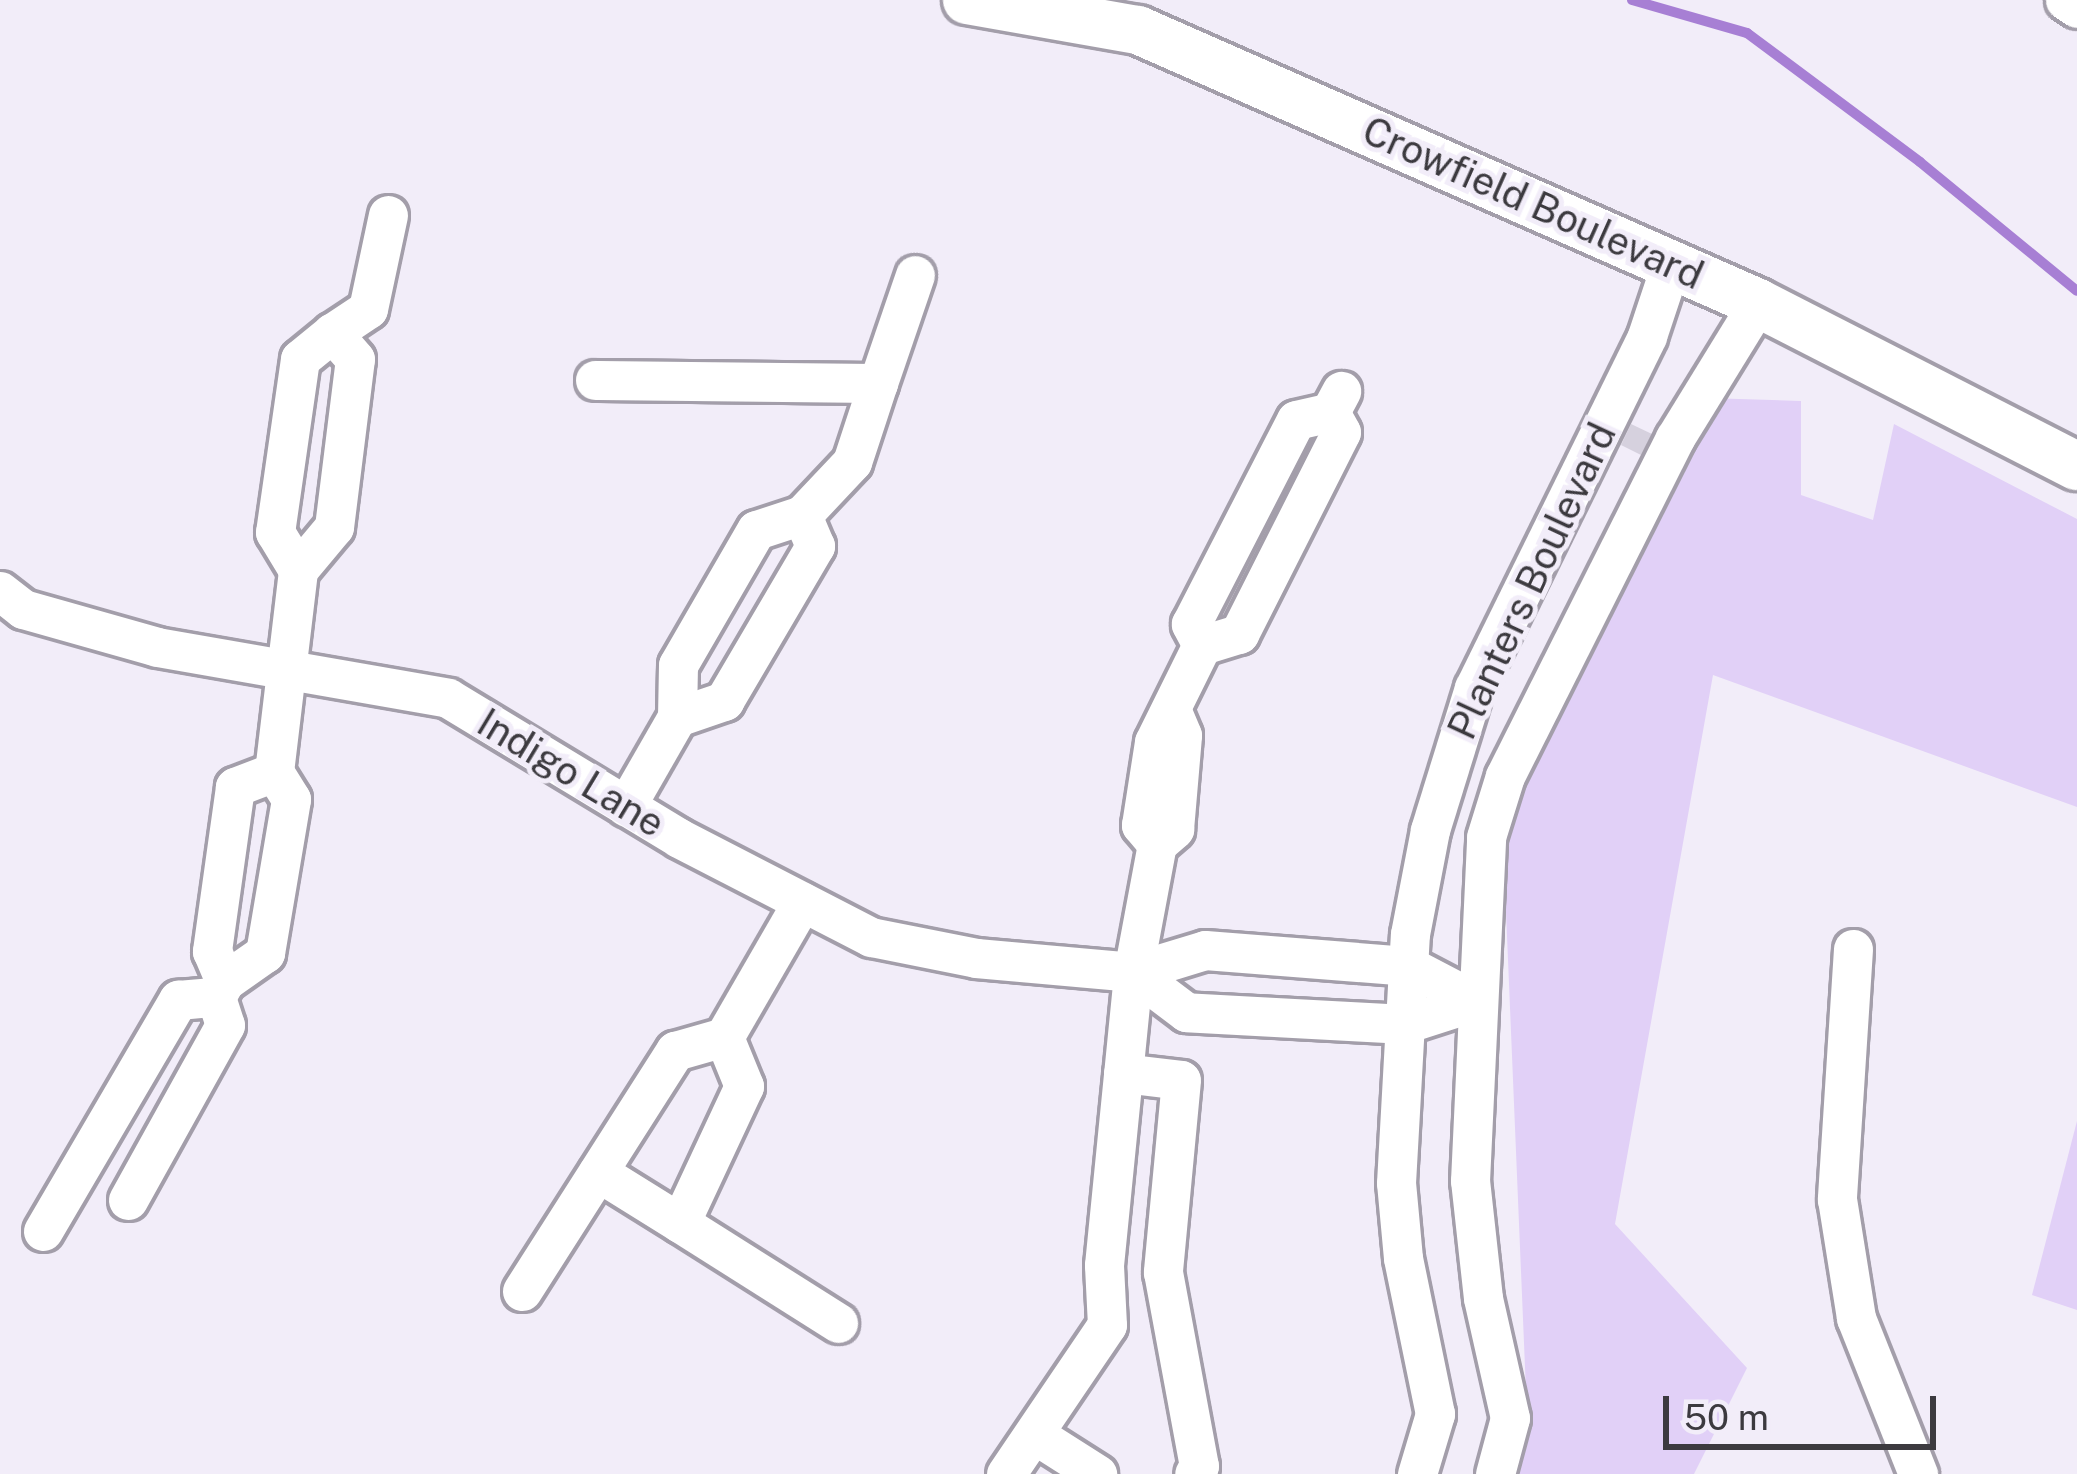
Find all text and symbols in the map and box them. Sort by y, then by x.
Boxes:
street label: Crowfield Boulevard [1356,107,1710,299]
street label: Planters Boulevard [1438,415,1626,747]
street label: Indigo Lane [469,699,673,847]
scale bar [1669,1372,1942,1446]
text: 50 m [1684,1396,1769,1438]

